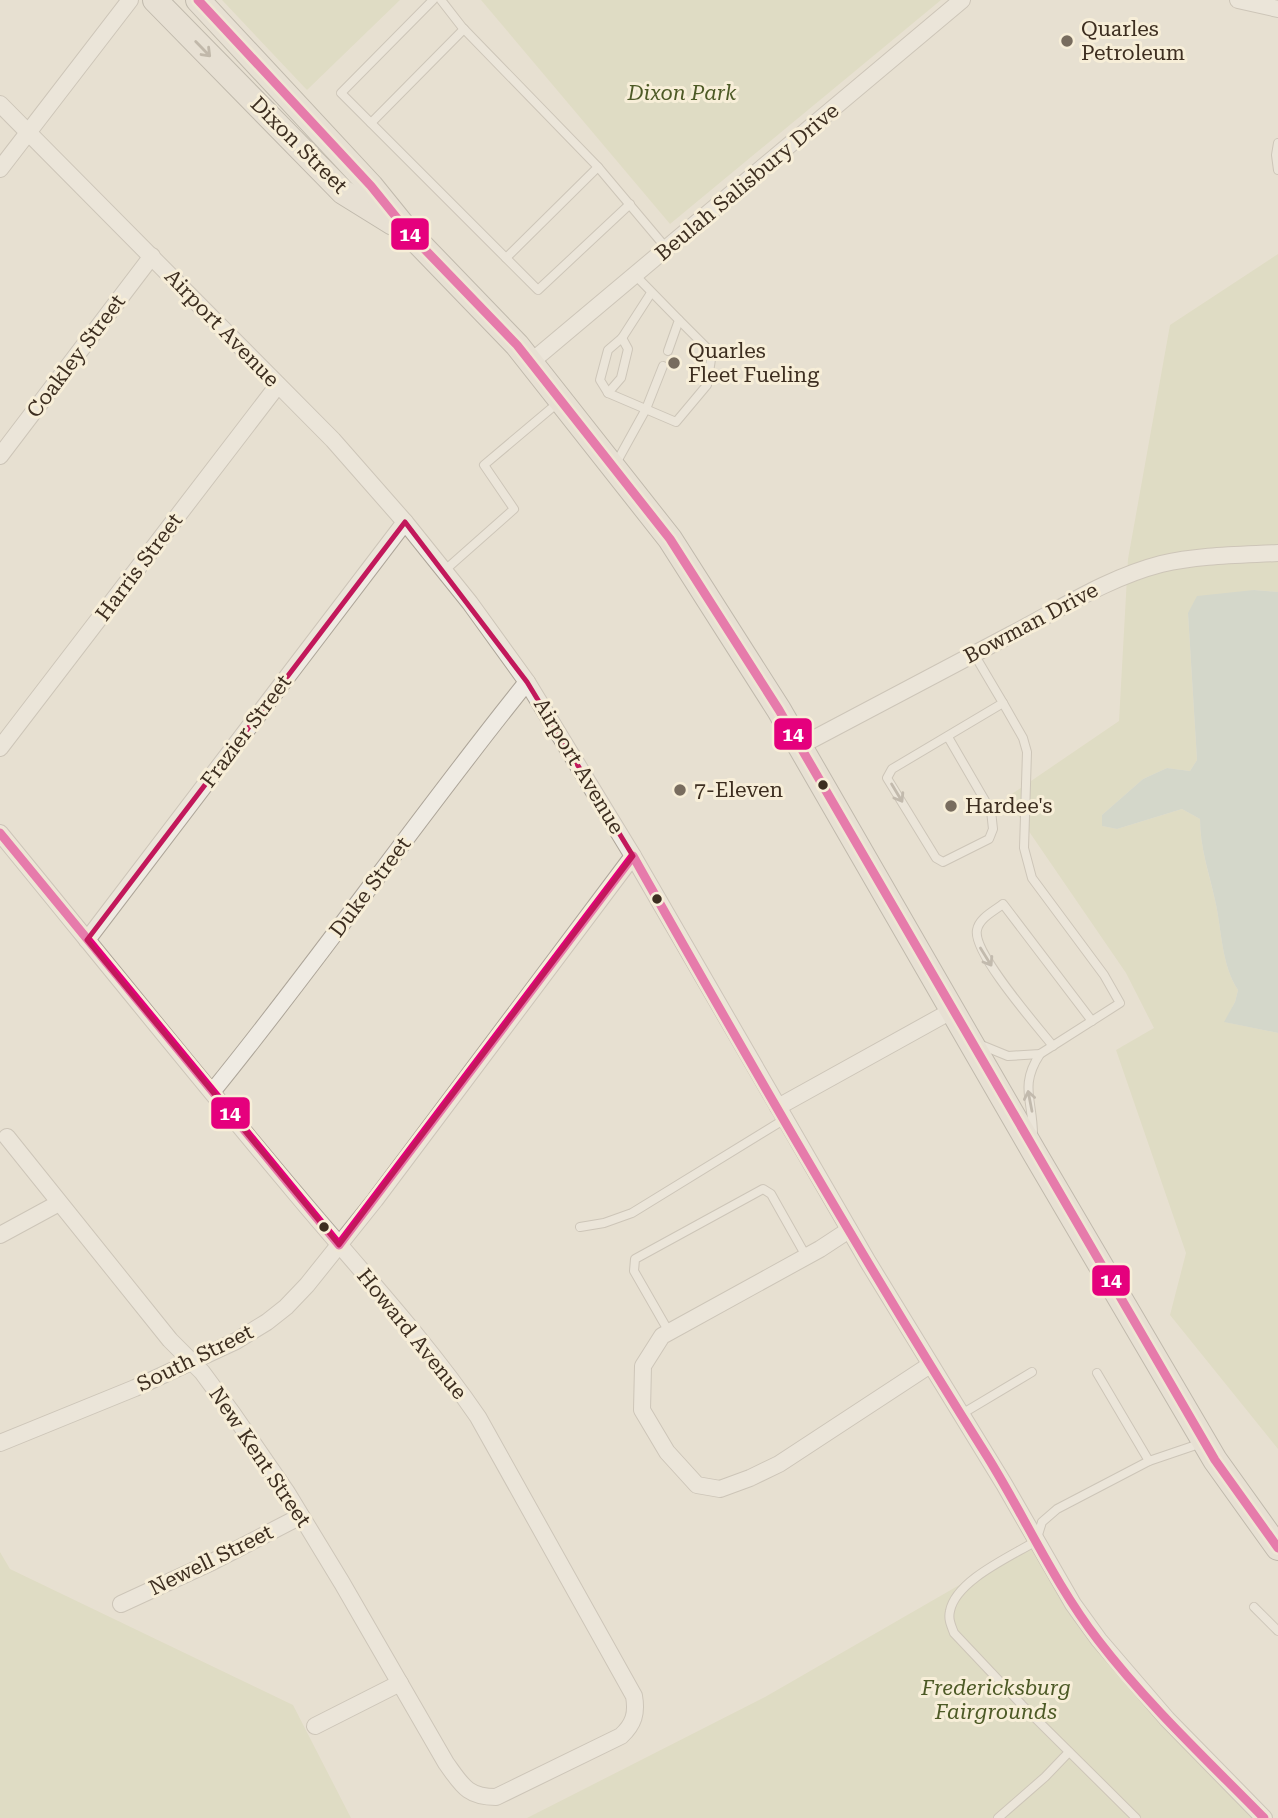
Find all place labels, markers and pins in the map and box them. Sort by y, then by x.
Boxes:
place label: Quarles Petroleum [1081,17,1185,65]
marker: Quarles Petroleum [1059,33,1075,49]
place label: Quarles Fleet Fueling [688,339,819,387]
marker: Quarles Fleet Fueling [666,355,682,371]
place label: 7-Eleven [694,778,784,802]
unlabelled marker [816,778,830,792]
marker: 7-Eleven [672,782,688,798]
place label: Hardee's [965,794,1053,818]
marker: Hardee's [943,798,959,814]
unlabelled marker [650,892,664,906]
unlabelled marker [317,1220,331,1234]

